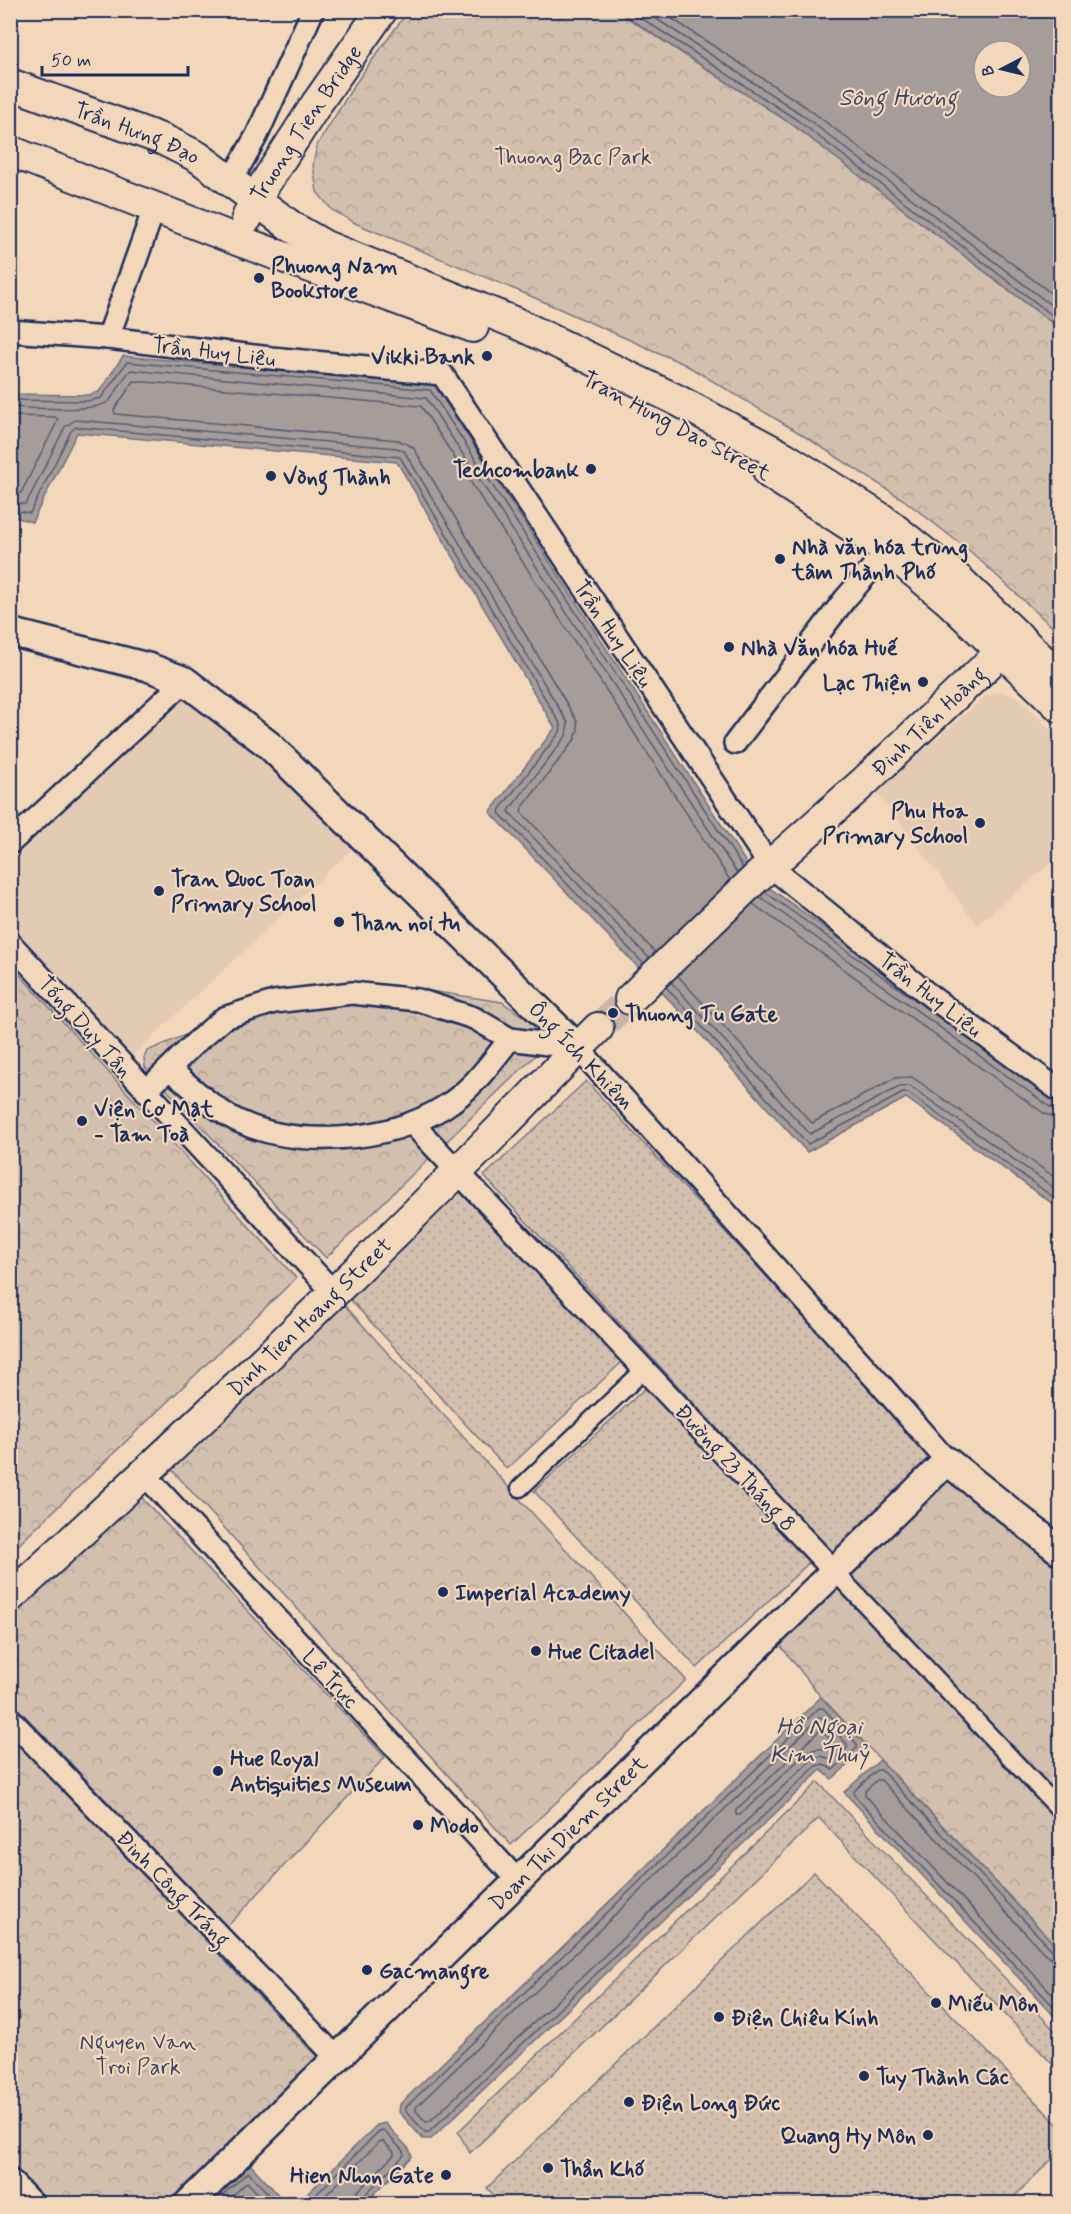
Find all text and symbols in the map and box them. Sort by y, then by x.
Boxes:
scale bar [42,39,188,77]
north arrow [972,39,1032,99]
street label: Truong Tien Bridge [245,40,369,208]
text: 50 m [51,49,91,73]
text: B [978,64,1000,77]
water label: Sông Hương [839,83,960,117]
street label: Trần Hưng Đạo [70,96,204,172]
park label: Thuong Bac Park [494,144,652,173]
place label: Phuong Nam Bookstore [271,253,398,306]
marker: Phuong Nam Bookstore [252,271,266,285]
street label: Trần Huy Liệu [151,332,277,374]
place label: Vikki Bank [371,344,475,372]
marker: Vikki Bank [480,349,494,363]
street label: Tran Hung Dao Street [576,365,775,491]
place label: Techcombank [453,457,580,485]
marker: Techcombank [584,462,598,476]
place label: Vòng Thành [283,464,391,496]
marker: Vòng Thành [264,469,278,483]
place label: Nhà văn hóa trung tâm Thành Phố [791,534,968,587]
marker: Nhà văn hóa trung tâm Thành Phố [773,552,787,566]
street label: Trần Huy Liệu [566,575,659,693]
place label: Nhà Văn hóa Huế [741,635,899,663]
marker: Nhà Văn hóa Huế [722,640,736,654]
street label: Đinh Tiên Hoàng [866,661,995,784]
place label: Lạc Thiện [823,670,911,698]
marker: Lạc Thiện [916,675,930,689]
place label: Phu Hoa Primary School [823,798,969,851]
marker: Phu Hoa Primary School [973,816,987,830]
place label: Tran Quoc Toan Primary School [171,866,316,919]
marker: Tran Quoc Toan Primary School [152,884,166,898]
place label: Than noi tu [351,910,461,938]
marker: Than noi tu [332,915,346,929]
street label: Trần Huy Liệu [872,946,987,1045]
street label: Tống Duy Tân [29,970,138,1086]
street label: Ông Ích Khiêm [520,995,640,1119]
place label: Thuong Tu Gate [625,1001,778,1030]
marker: Thuong Tu Gate [606,1006,620,1020]
place label: Viện Cơ Mật - Tam Toà [94,1096,215,1149]
marker: Viện Cơ Mật - Tam Toà [75,1114,89,1128]
street label: Dinh Tien Hoang Street [222,1232,398,1404]
street label: Đường 23 Tháng 8 [666,1398,801,1540]
place label: Imperial Academy [455,1580,631,1608]
marker: Imperial Academy [436,1585,450,1599]
place label: Hue Citadel [548,1639,655,1667]
street label: Lê Trực [295,1644,364,1715]
marker: Hue Citadel [529,1644,543,1658]
water label: Hồ Ngoại Kim Thuỷ [770,1712,870,1771]
place label: Hue Royal Antiquities Museum [230,1746,412,1799]
street label: Doan Thi Diem Street [484,1750,654,1918]
marker: Hue Royal Antiquities Museum [211,1764,225,1778]
place label: Modo [430,1813,479,1841]
marker: Modo [411,1818,425,1832]
street label: Đinh Công Tráng [107,1825,236,1956]
place label: Gacmangre [379,1958,490,1990]
marker: Gacmangre [360,1963,374,1977]
place label: Miếu Môn [948,1991,1039,2019]
marker: Miếu Môn [929,1996,943,2010]
place label: Điện Chiêu Kính [731,2005,879,2033]
marker: Điện Chiêu Kính [712,2010,726,2024]
park label: Nguyen Van Troi Park [80,2029,196,2082]
place label: Tuy Thành Các [876,2064,1009,2092]
marker: Tuy Thành Các [857,2069,871,2083]
place label: Điện Long Đức [641,2090,780,2119]
marker: Điện Long Đức [622,2095,636,2109]
place label: Quang Hy Môn [780,2123,916,2154]
marker: Quang Hy Môn [921,2128,935,2142]
place label: Thần Khố [560,2156,646,2184]
marker: Thần Khố [541,2161,555,2175]
place label: Hien Nhon Gate [290,2163,434,2191]
marker: Hien Nhon Gate [439,2168,453,2182]

